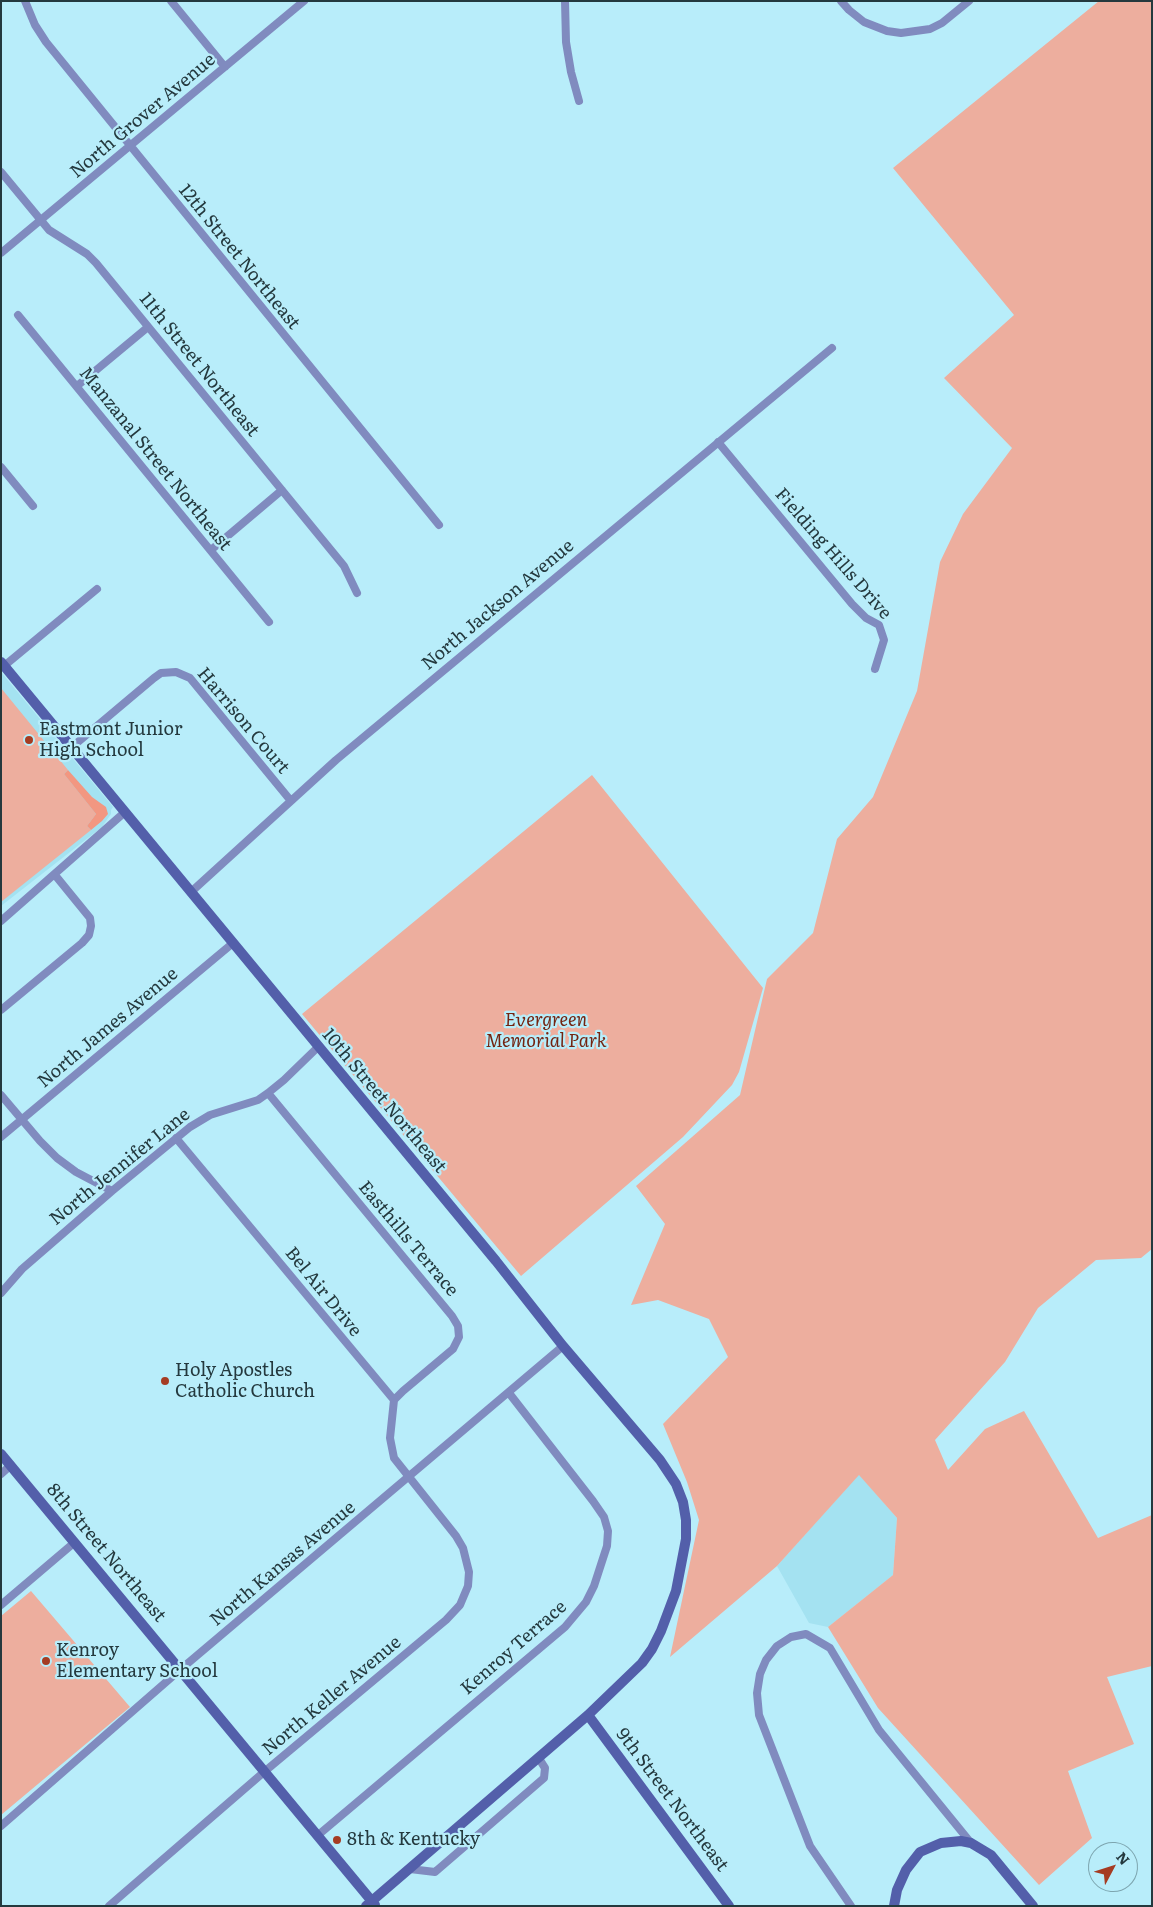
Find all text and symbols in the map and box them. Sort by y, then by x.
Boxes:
street label: North Grover Avenue [66,49,220,183]
street label: 12th Street Northeast [174,180,304,334]
street label: 11th Street Northeast [134,289,264,441]
street label: Manzanal Street Northeast [74,363,236,555]
street label: Fielding Hills Drive [770,484,896,624]
street label: North Jackson Avenue [418,535,578,675]
street label: Harrison Court [192,664,294,778]
place label: Eastmont Junior High School [39,719,182,762]
marker: Eastmont Junior High School [23,734,35,746]
street label: North James Avenue [34,963,182,1093]
park label: Evergreen Memorial Park [485,1010,607,1052]
street label: 10th Street Northeast [317,1024,451,1178]
street label: North Jennifer Lane [46,1104,194,1230]
street label: Easthills Terrace [353,1177,463,1301]
street label: Bel Air Drive [280,1243,366,1341]
place label: Holy Apostles Catholic Church [175,1360,315,1402]
marker: Holy Apostles Catholic Church [159,1375,171,1387]
street label: 8th Street Northeast [42,1479,170,1627]
street label: North Kansas Avenue [206,1497,360,1631]
street label: Kenroy Terrace [457,1596,571,1700]
street label: North Keller Avenue [258,1632,406,1760]
place label: Kenroy Elementary School [56,1640,218,1682]
marker: Kenroy Elementary School [40,1655,52,1667]
street label: 9th Street Northeast [611,1724,733,1876]
place label: 8th & Kentucky [347,1829,480,1851]
marker: 8th & Kentucky [331,1834,343,1846]
north arrow [1088,1842,1138,1892]
text: N [1112,1847,1135,1869]

